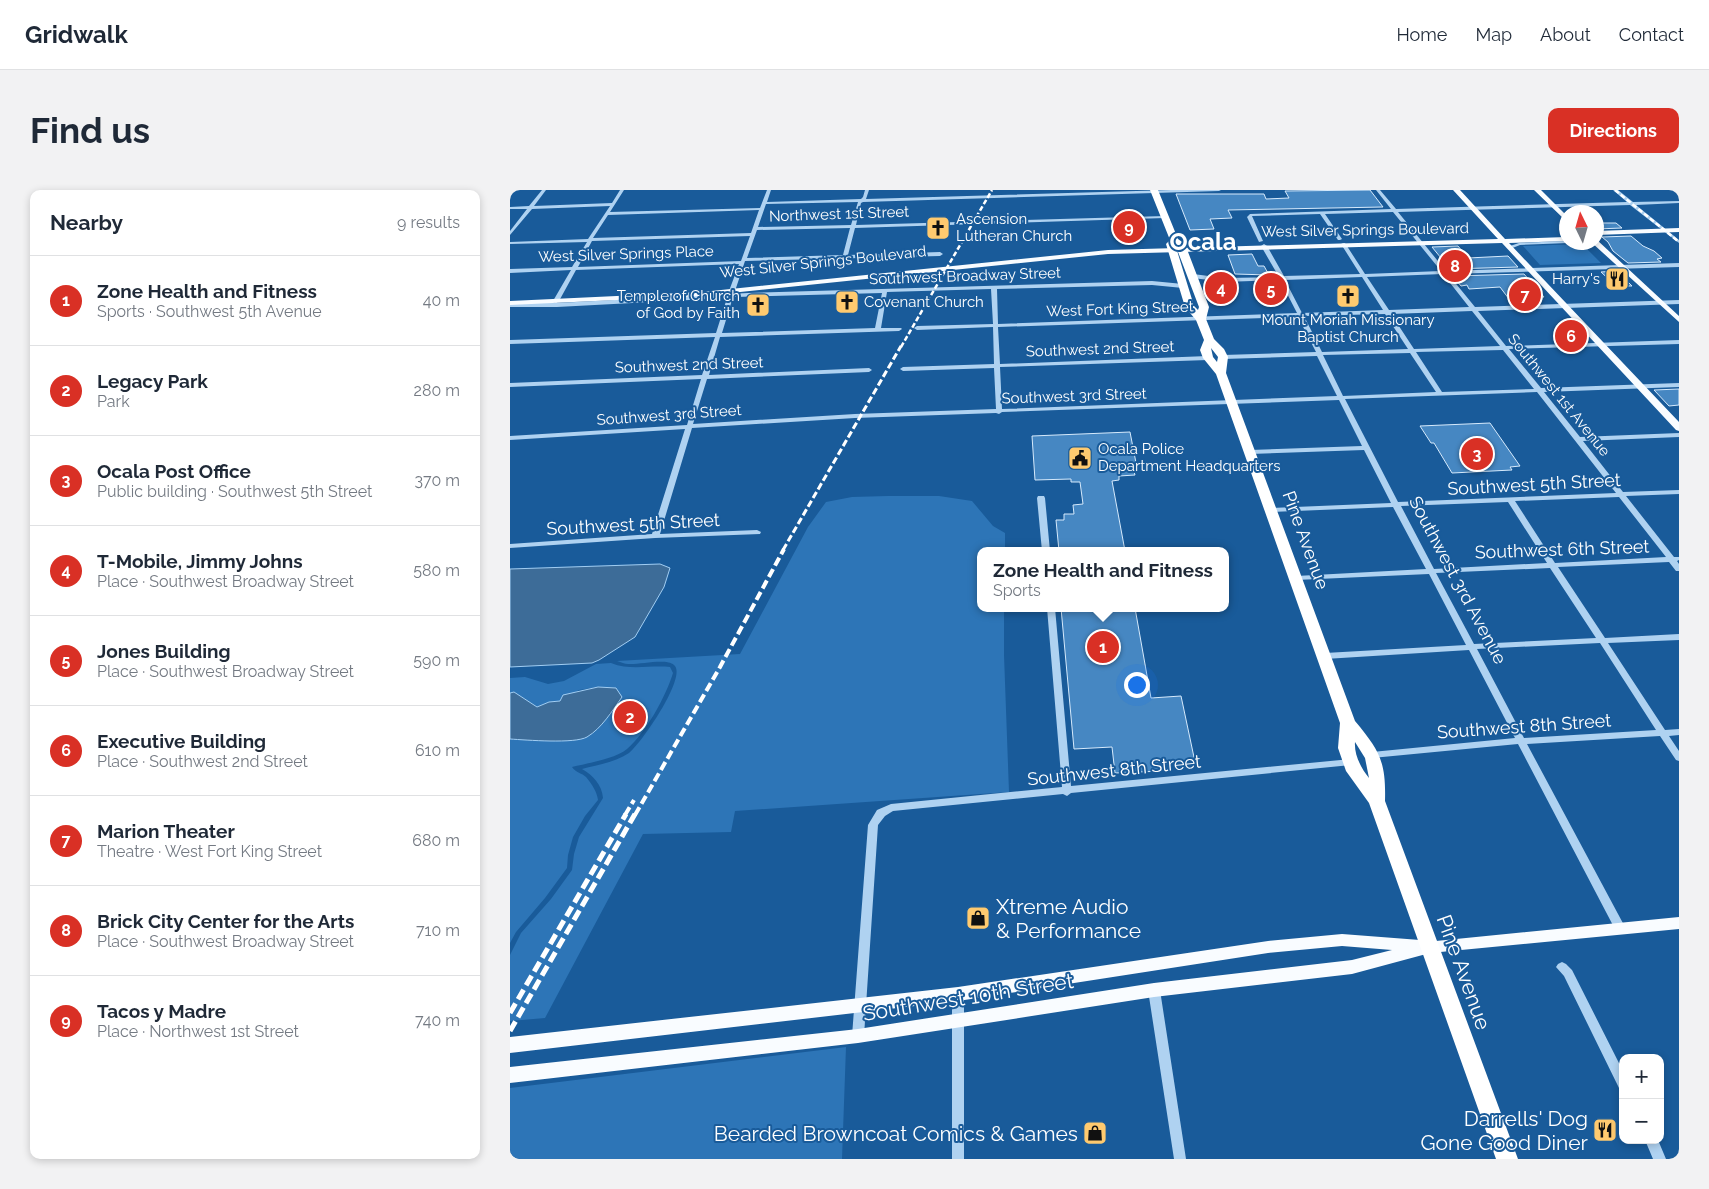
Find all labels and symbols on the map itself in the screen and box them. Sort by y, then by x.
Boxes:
street label: Northwest 1st Street [769,203,909,225]
north arrow [1559,205,1604,250]
pin: 9 [1113,208,1145,246]
place label: Ascension Lutheran Church [956,210,1072,245]
church icon: Ascension Lutheran Church [925,215,951,241]
street label: West Silver Springs Boulevard [1261,219,1469,241]
district label: Ocala [1170,227,1237,256]
street label: West Silver Springs Place [538,242,714,266]
street label: West Silver Springs Boulevard [719,242,927,282]
pin: 8 [1439,247,1471,285]
street label: Southwest Broadway Street [869,264,1061,288]
restaurant icon: Harry's [1604,266,1630,292]
pin: 4 [1205,269,1237,307]
pin: 5 [1255,270,1287,308]
place label: Harry's [1552,270,1600,288]
pin: 7 [1509,276,1541,314]
church icon: Mount Moriah Missionary Baptist Church [1335,283,1361,309]
place label: Temple of Church of God by Faith [617,287,740,322]
church icon: Covenant Church [834,289,860,315]
church icon: Temple of Church of God by Faith [745,292,771,318]
place label: Covenant Church [864,293,984,311]
street label: West Fort King Street [1046,297,1194,321]
place label: Mount Moriah Missionary Baptist Church [1261,311,1435,346]
pin: 6 [1555,317,1587,355]
street label: Southwest 1st Avenue [1504,330,1614,460]
street label: Southwest 2nd Street [1025,337,1175,361]
street label: Southwest 2nd Street [614,353,764,377]
street label: Southwest 3rd Street [1001,384,1147,408]
street label: Southwest 3rd Street [596,401,742,429]
pin: 3 [1461,435,1493,473]
place label: Ocala Police Department Headquarters [1098,440,1280,475]
public building icon: Ocala Police Department Headquarters [1067,445,1093,471]
street label: Southwest 5th Street [1447,469,1621,499]
street label: Pine Avenue [1278,488,1334,593]
street label: Southwest 3rd Avenue [1405,493,1511,668]
street label: Southwest 5th Street [546,509,720,539]
street label: Southwest 6th Street [1474,535,1650,563]
pin: 1 [1087,628,1119,666]
your location [1124,672,1150,698]
pin: 2 [614,698,646,736]
street label: Southwest 8th Street [1436,709,1612,743]
street label: Southwest 8th Street [1026,750,1202,790]
place label: Xtreme Audio & Performance [996,894,1141,943]
shop icon: Xtreme Audio & Performance [965,905,991,931]
street label: Pine Avenue [1432,911,1496,1033]
street label: Southwest 10th Street [861,968,1075,1026]
place label: Darrells' Dog Gone Good Diner [1421,1106,1589,1155]
restaurant icon: Darrells' Dog Gone Good Diner [1592,1117,1618,1143]
shop icon: Bearded Browncoat Comics & Games [1082,1120,1108,1146]
place label: Bearded Browncoat Comics & Games [714,1121,1078,1146]

